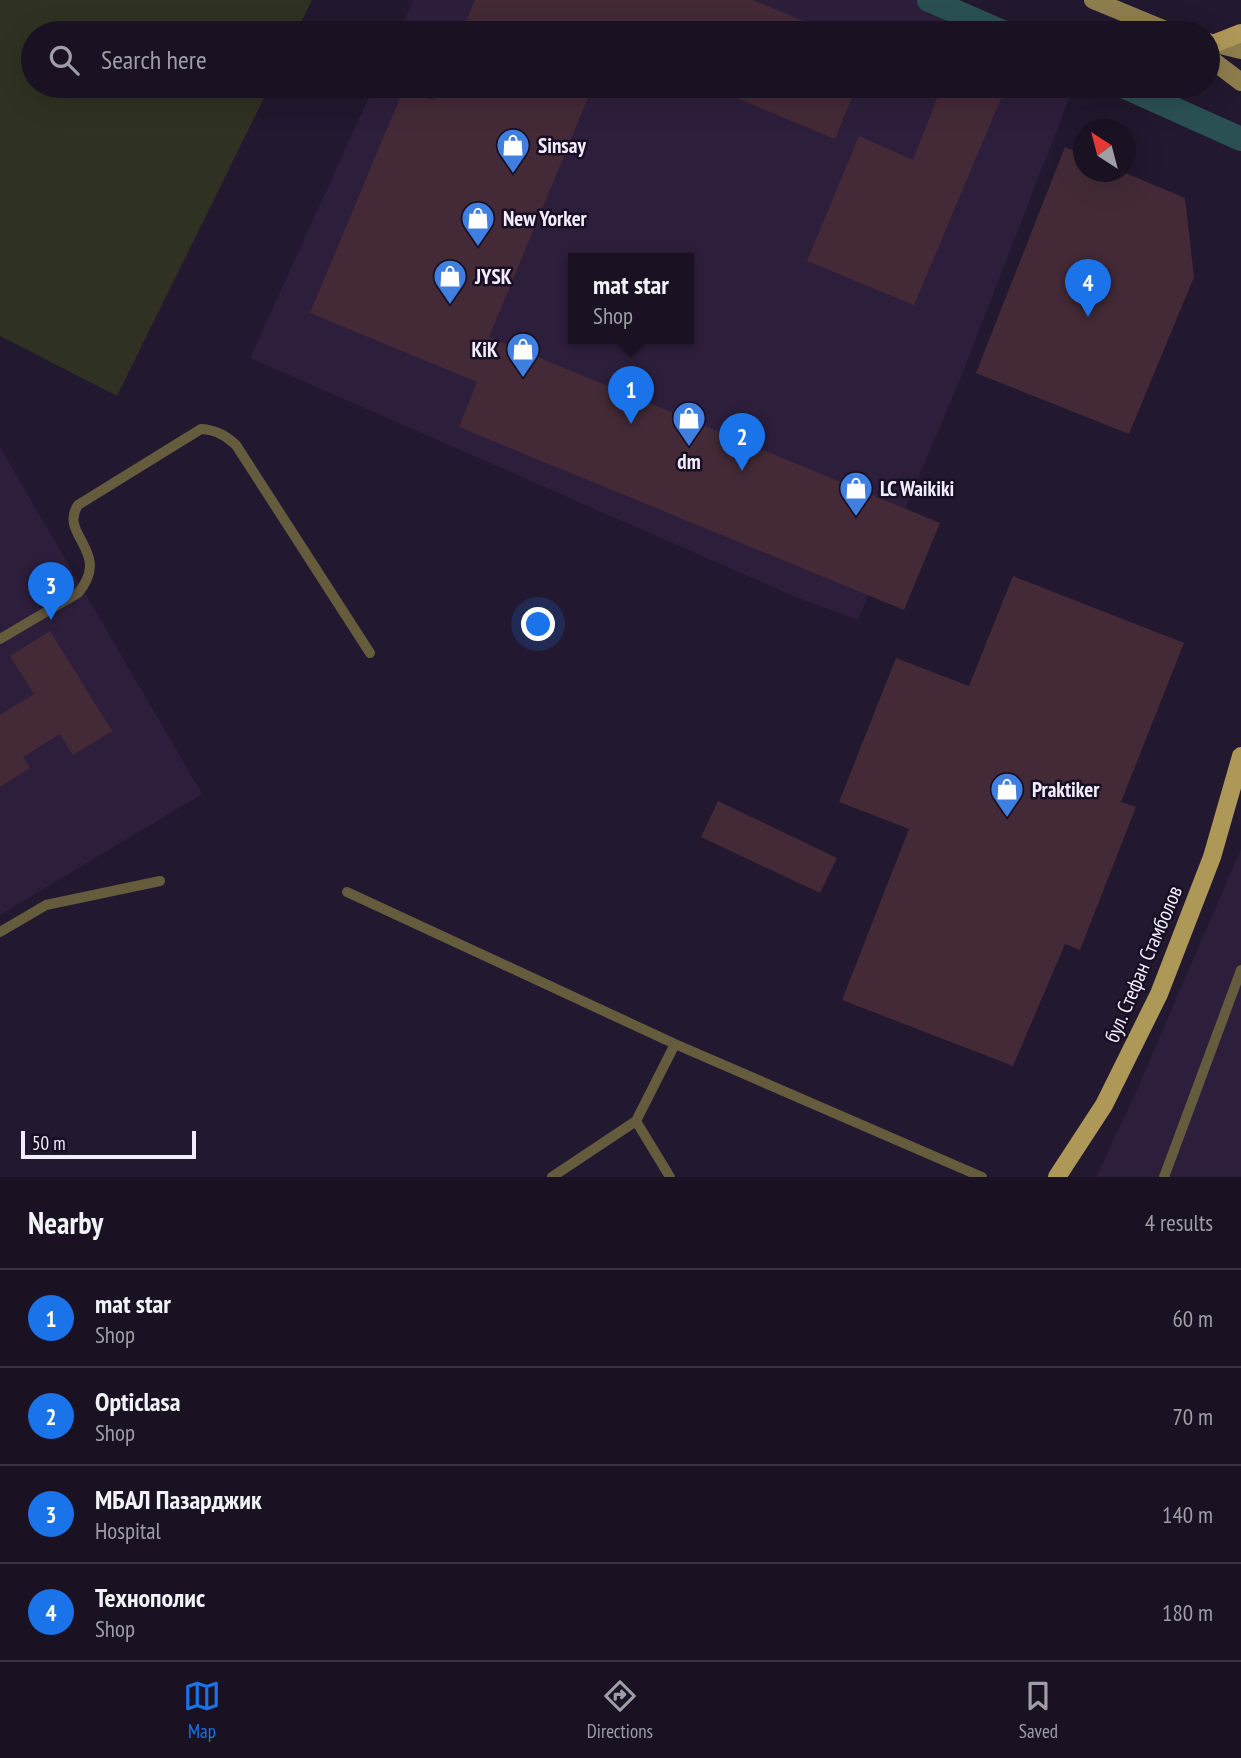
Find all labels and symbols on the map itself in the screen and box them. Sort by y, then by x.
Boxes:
north arrow [1073,119,1136,182]
shop icon: Sinsay [494,126,532,175]
place label: Sinsay [538,132,586,159]
shop icon: New Yorker [459,199,497,248]
place label: New Yorker [503,205,588,232]
shop icon: JYSK [431,257,469,306]
pin: 4 [1065,259,1111,317]
place label: JYSK [474,263,512,290]
shop icon: KiK [504,330,542,379]
place label: KiK [471,336,498,363]
pin: 1 [608,366,654,424]
shop icon: dm [670,399,708,448]
pin: 2 [719,413,765,471]
place label: dm [677,448,701,475]
shop icon: LC Waikiki [837,469,875,518]
place label: LC Waikiki [880,475,954,502]
pin: 3 [28,562,74,620]
your location [521,607,555,641]
shop icon: Praktiker [988,770,1026,819]
place label: Praktiker [1032,776,1100,803]
street label: бул. Стефан Стамболов [1098,882,1188,1046]
scale bar [21,1128,196,1160]

